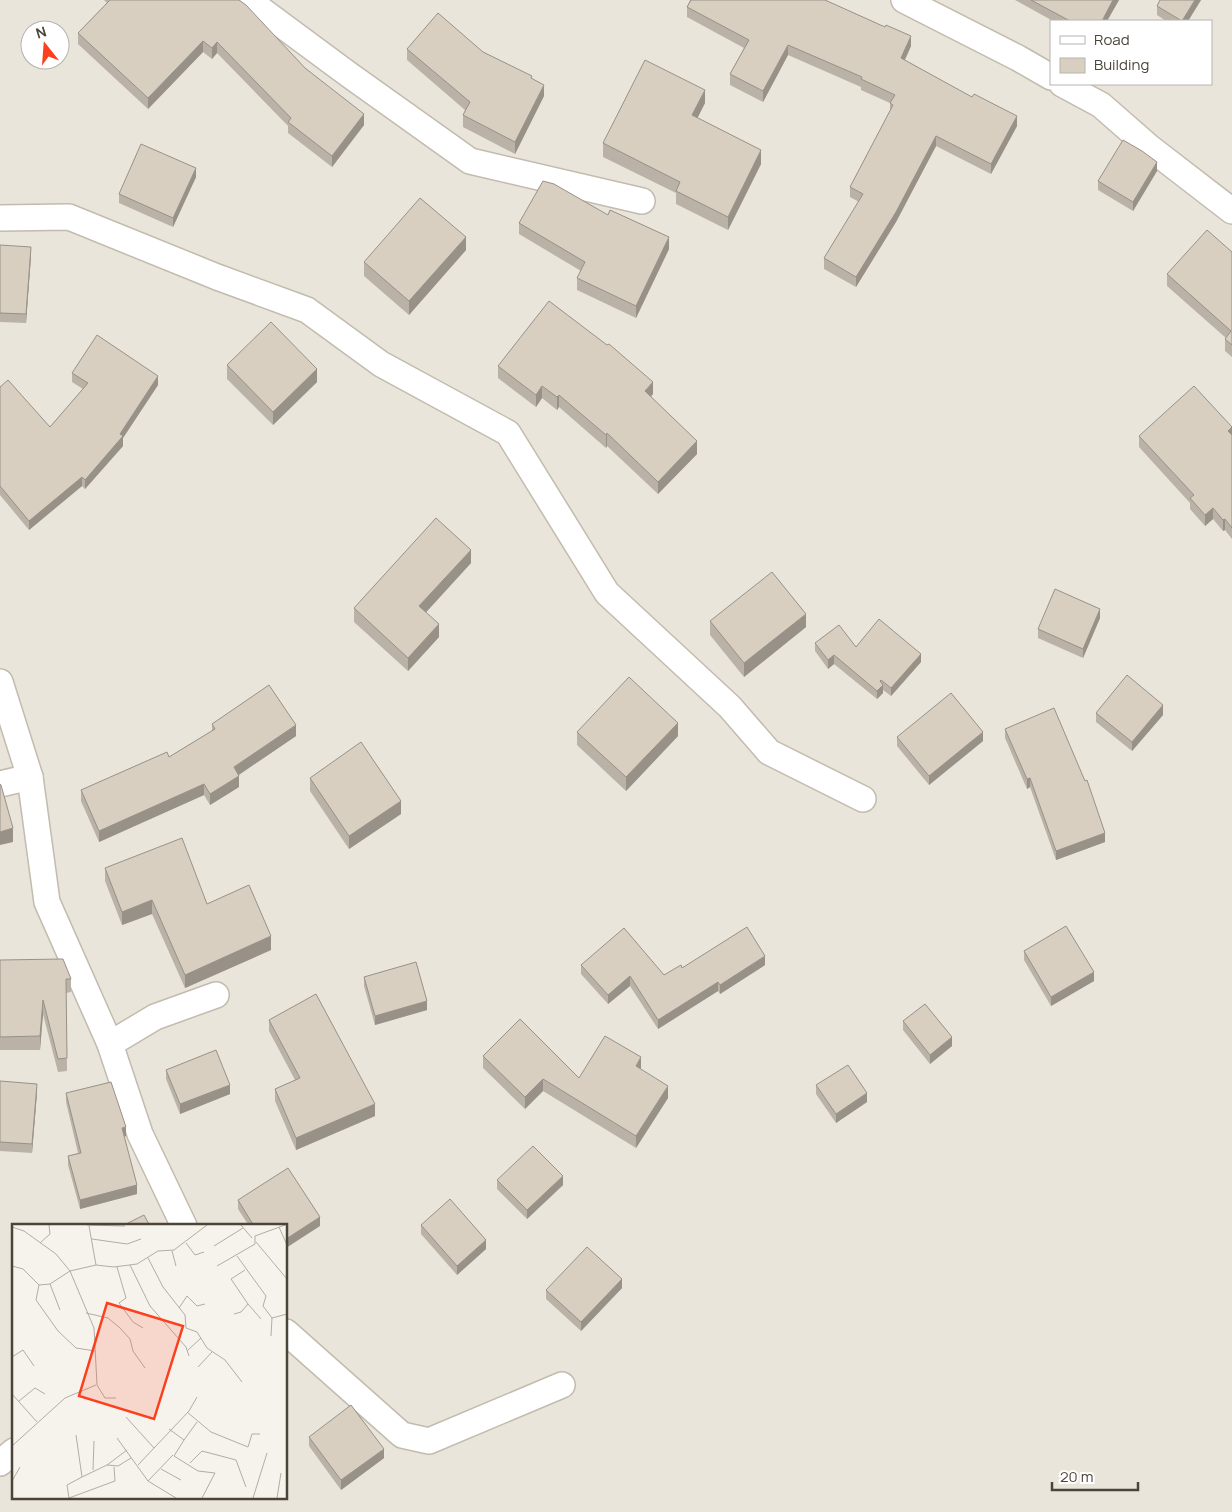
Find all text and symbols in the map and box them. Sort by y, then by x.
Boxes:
north arrow [20,20,70,70]
legend [1050,20,1212,85]
text: N [33,22,49,43]
text: Road [1094,29,1130,50]
text: Building [1094,54,1149,75]
inset map [12,1224,288,1500]
scale bar [1052,1460,1138,1492]
text: 20 m [1060,1466,1093,1487]

